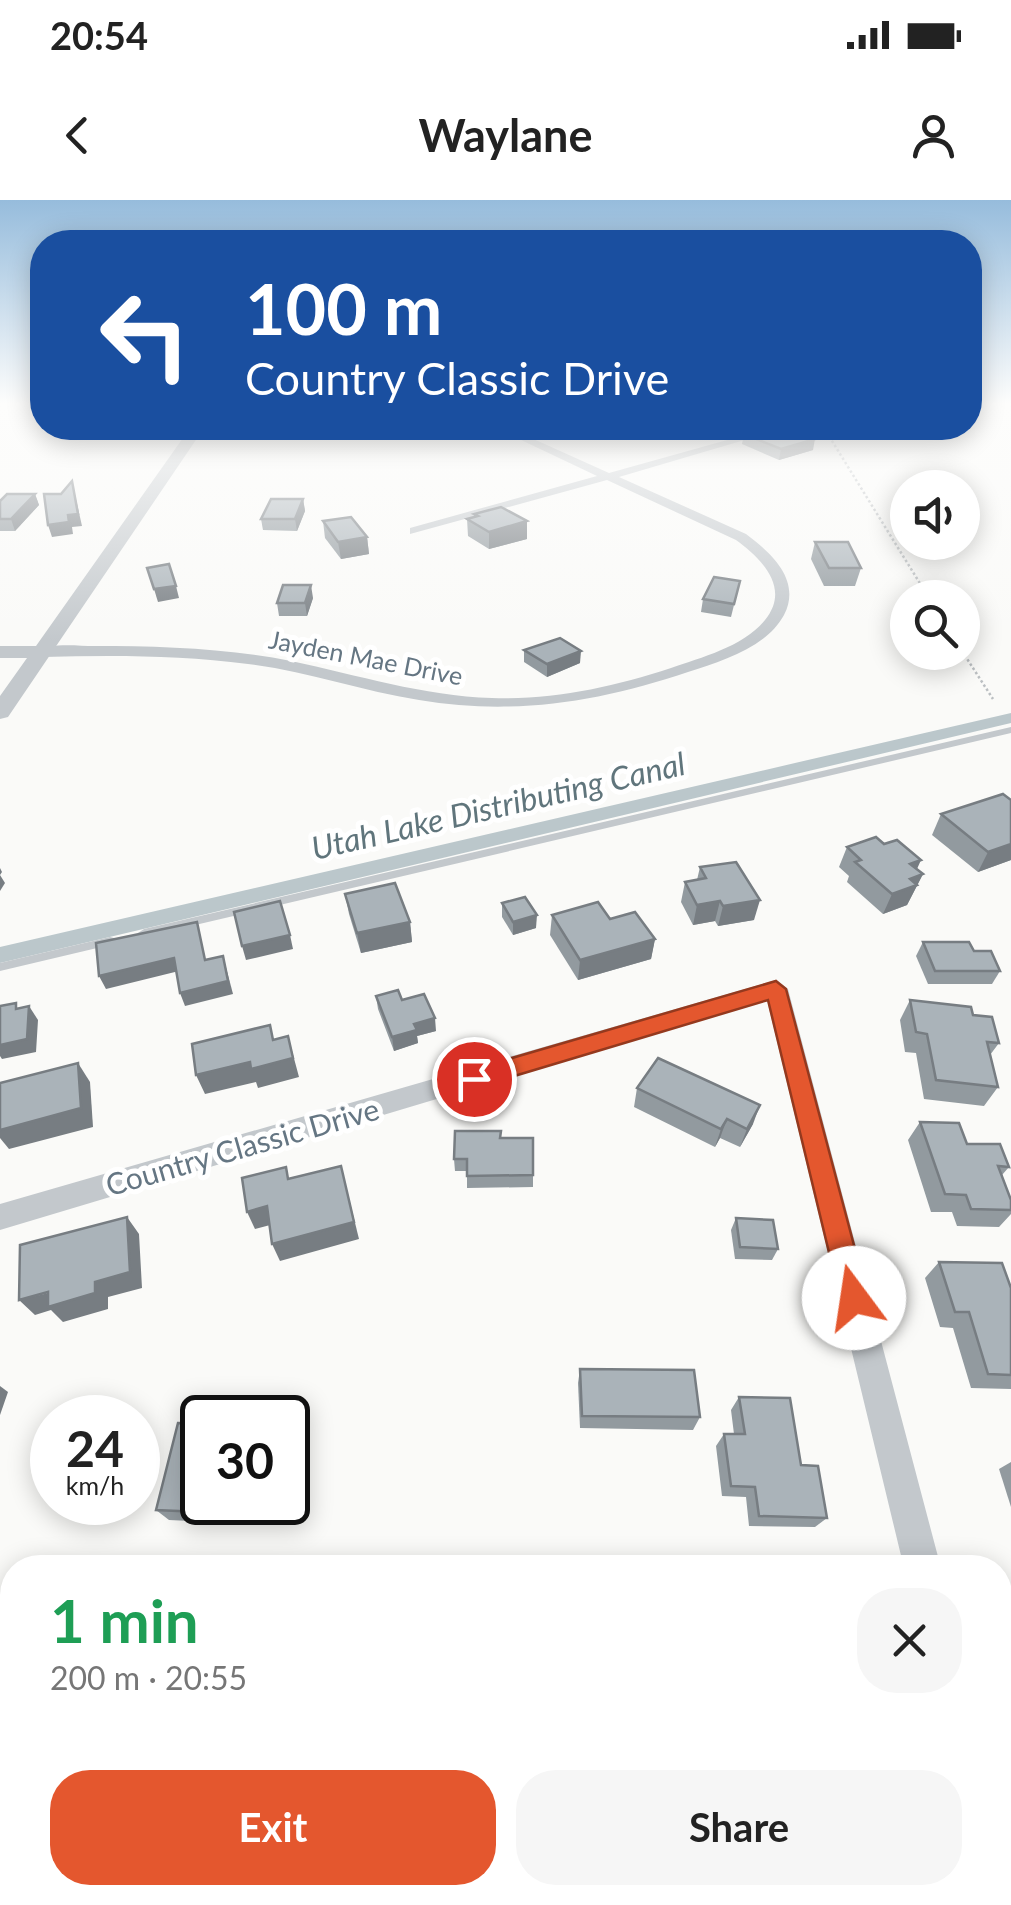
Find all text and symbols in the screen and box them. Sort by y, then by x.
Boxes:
text: 20:54 [50,12,148,58]
icon: back [50,108,105,163]
text: Waylane [419,108,592,162]
icon: person [906,108,961,163]
text: 100 m [245,266,442,350]
icon: left [80,270,210,400]
text: Country Classic Drive [245,351,669,405]
map controls [890,470,980,670]
button: sound [890,470,980,560]
button: search [890,580,980,670]
street label: Jayden Mae Drive [267,624,465,690]
water label: Utah Lake Distributing Canal [307,743,689,867]
pin [432,1037,517,1122]
icon: arrive [447,1052,502,1107]
street label: Country Classic Drive [101,1090,383,1202]
position arrow [802,1246,906,1350]
speed limit sign: 30 [180,1395,310,1525]
text: 24 [66,1418,124,1478]
text: km/h [66,1470,124,1500]
text: 1 min [50,1584,199,1656]
button: close [857,1588,962,1693]
text: 200 m · 20:55 [50,1658,247,1697]
button: Exit [50,1770,496,1885]
button: Share [516,1770,962,1885]

